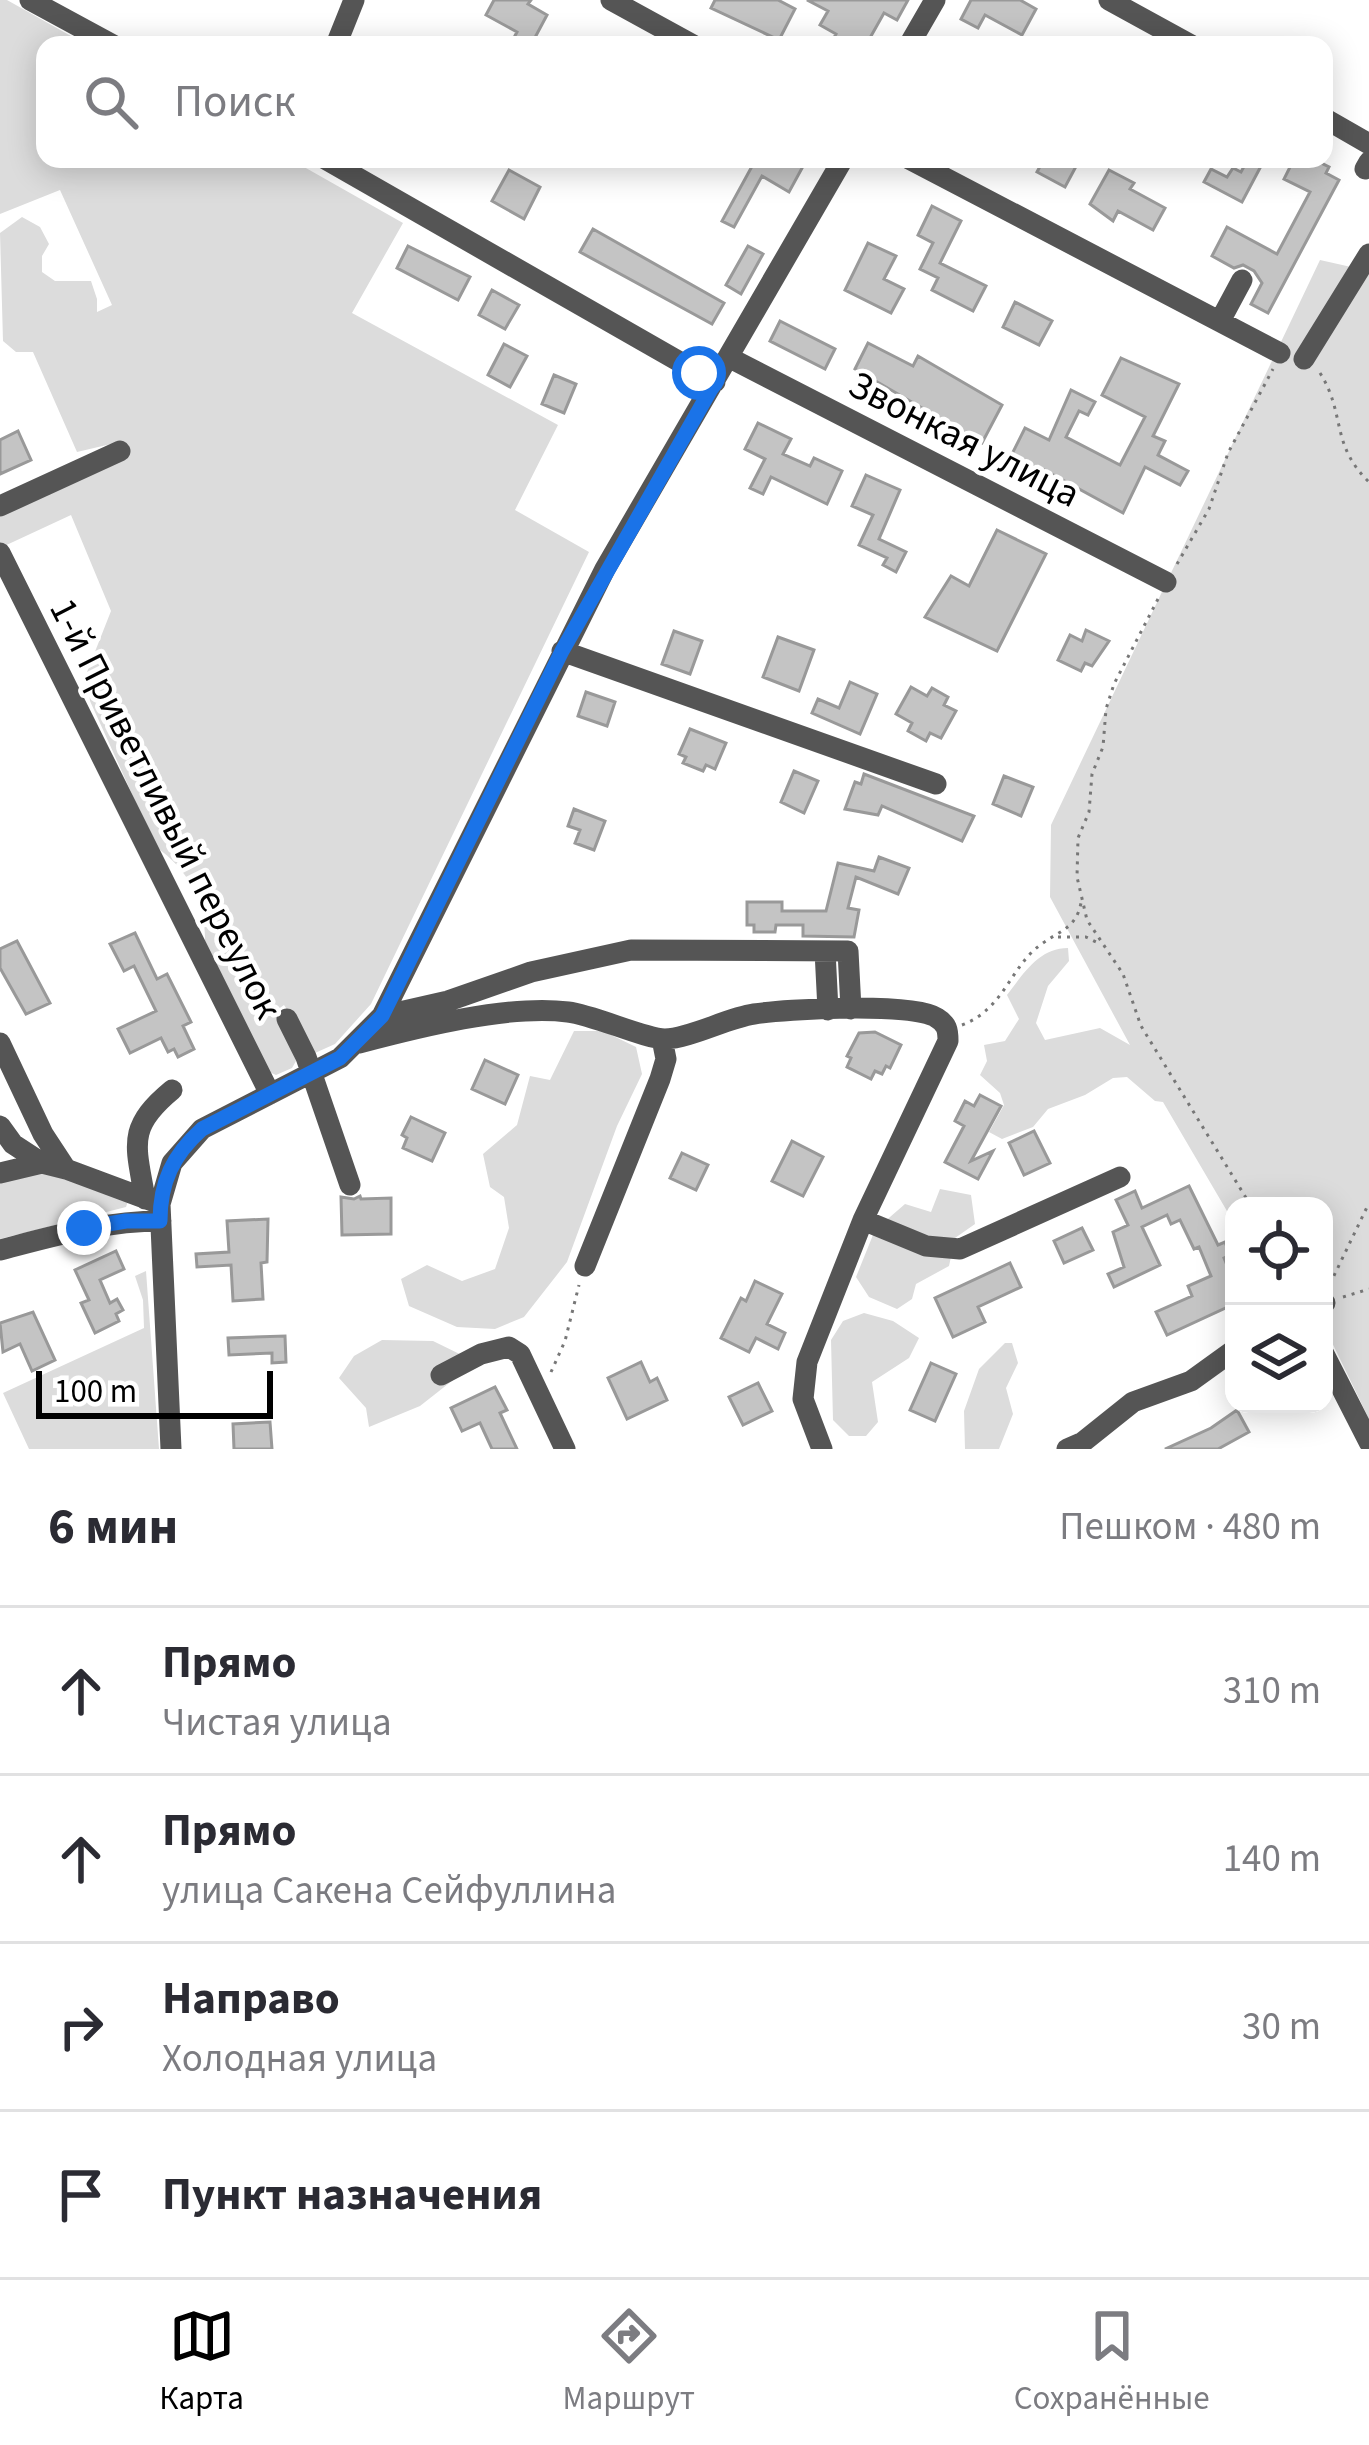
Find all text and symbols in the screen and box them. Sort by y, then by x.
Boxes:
search box [36,36,1333,168]
icon: search [78,69,144,135]
text: Поиск [174,70,296,134]
route start [672,346,726,400]
street label: Звонкая улица [839,357,1090,522]
street label: 1-й Приветливый переулок [35,589,296,1029]
map controls [1225,1197,1333,1413]
button: locate [1225,1197,1333,1305]
route end [57,1201,111,1255]
button: layers [1225,1305,1333,1413]
scale bar [36,1365,273,1418]
text: 100 m [54,1368,137,1415]
text: 6 мин [48,1491,178,1563]
text: Пешком · 480 m [1059,1499,1321,1555]
text: Прямо [162,1631,296,1695]
icon: ahead [48,1658,114,1724]
text: 310 m [1223,1663,1321,1719]
text: Чистая улица [162,1695,392,1751]
text: Прямо [162,1799,296,1863]
icon: ahead [48,1826,114,1892]
text: 140 m [1223,1831,1321,1887]
text: улица Сакена Сейфуллина [162,1863,616,1919]
text: Направо [162,1967,340,2031]
icon: right [48,1994,114,2060]
text: 30 m [1242,1999,1321,2055]
text: Холодная улица [162,2031,437,2087]
icon: arrive [48,2162,114,2228]
text: Пункт назначения [162,2163,542,2227]
tab: Карта [159,2303,244,2422]
tab: Маршрут [563,2303,695,2422]
tab: Сохранённые [1014,2303,1210,2422]

